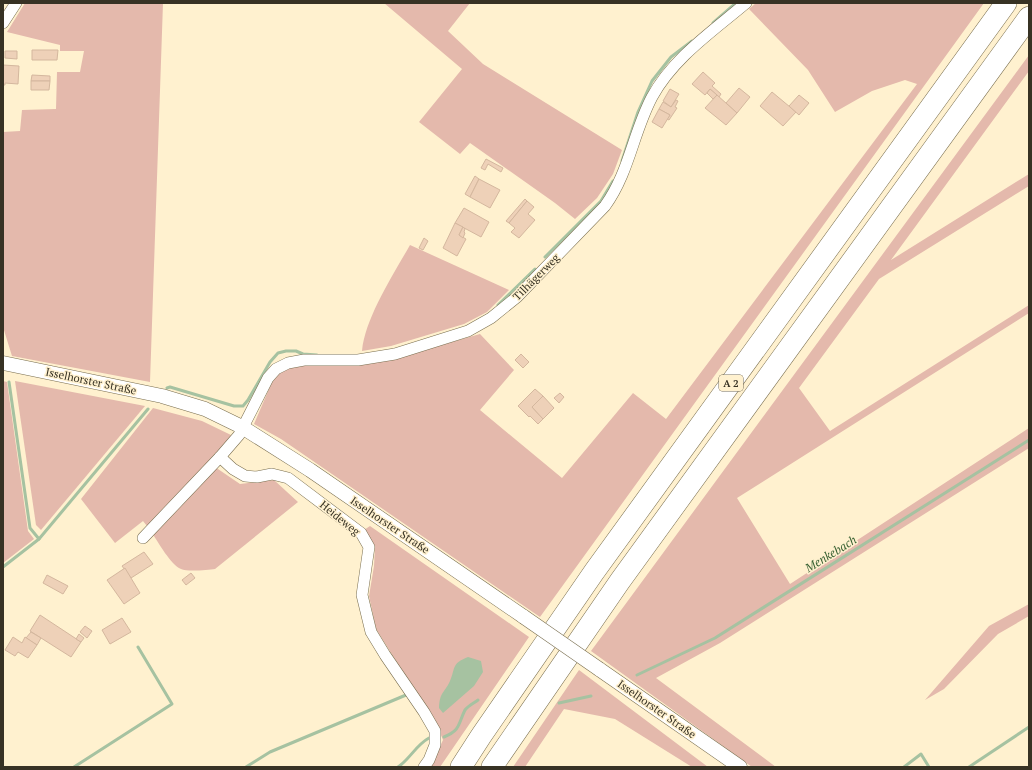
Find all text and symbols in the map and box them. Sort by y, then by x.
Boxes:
street label: Tilhägerweg [510,251,562,303]
street label: Isselhorster Straße [44,365,138,398]
road number: A 2 [719,375,743,391]
street label: Isselhorster Straße [348,493,433,557]
street label: Heideweg [317,498,363,539]
water label: Menkebach [801,532,859,576]
street label: Isselhorster Straße [615,677,699,742]

